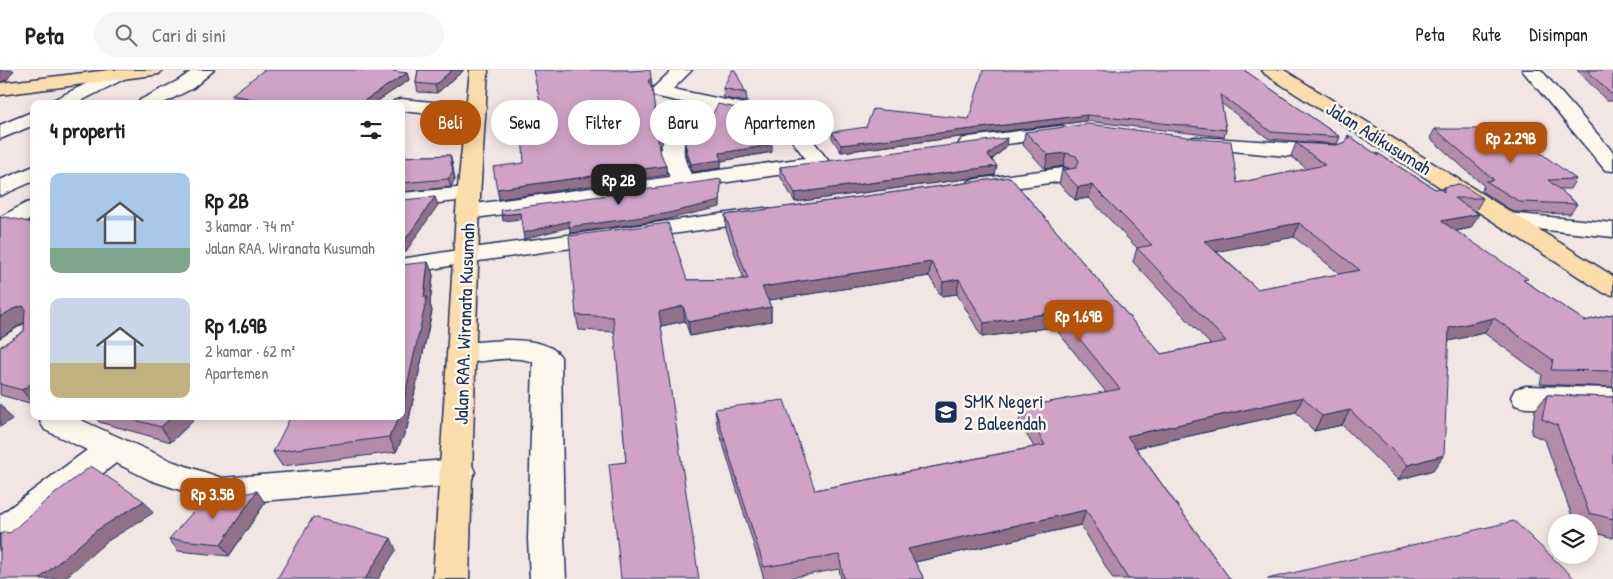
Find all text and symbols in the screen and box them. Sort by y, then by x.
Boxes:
search box [94,12,444,57]
text: Peta [25,19,64,51]
icon: search [112,21,140,49]
text: Cari di sini [152,22,226,48]
text: Peta [1416,22,1445,47]
text: Rute [1473,22,1501,47]
text: Disimpan [1529,22,1588,47]
street label: Jalan Adikusumah [1321,95,1437,181]
chip: Beli [420,100,481,145]
chip: Sewa [491,100,558,145]
chip: Filter [568,100,640,145]
chip: Baru [650,100,716,145]
chip: Apartemen [726,100,834,145]
text: 4 properti [50,116,126,145]
icon: filters [357,116,385,144]
pin: Rp 2.29B [1459,122,1563,164]
text: Rp 2.29B [1486,127,1536,149]
pin: Rp 2B [584,164,654,206]
text: Rp 2B [602,169,636,191]
text: Rp 2B [205,186,249,215]
icon: home [90,193,150,253]
text: 3 kamar · 74 m² [205,215,295,237]
street label: Jalan RAA. Wiranata Kusumah [447,223,481,425]
text: Jalan RAA. Wiranata Kusumah [205,237,375,259]
pin: Rp 1.69B [1027,300,1131,342]
text: Rp 1.69B [1055,305,1103,327]
text: Rp 1.69B [205,311,267,340]
icon: home [90,318,150,378]
text: 2 kamar · 62 m² [205,340,295,362]
text: Apartemen [205,362,268,384]
place label: SMK Negeri 2 Baleendah [964,388,1046,436]
school or university icon: SMK Negeri 2 Baleendah [933,399,959,425]
pin: Rp 3.5B [167,478,259,520]
text: Rp 3.5B [191,483,235,505]
map controls [1548,514,1598,564]
button: layers [1548,514,1598,564]

